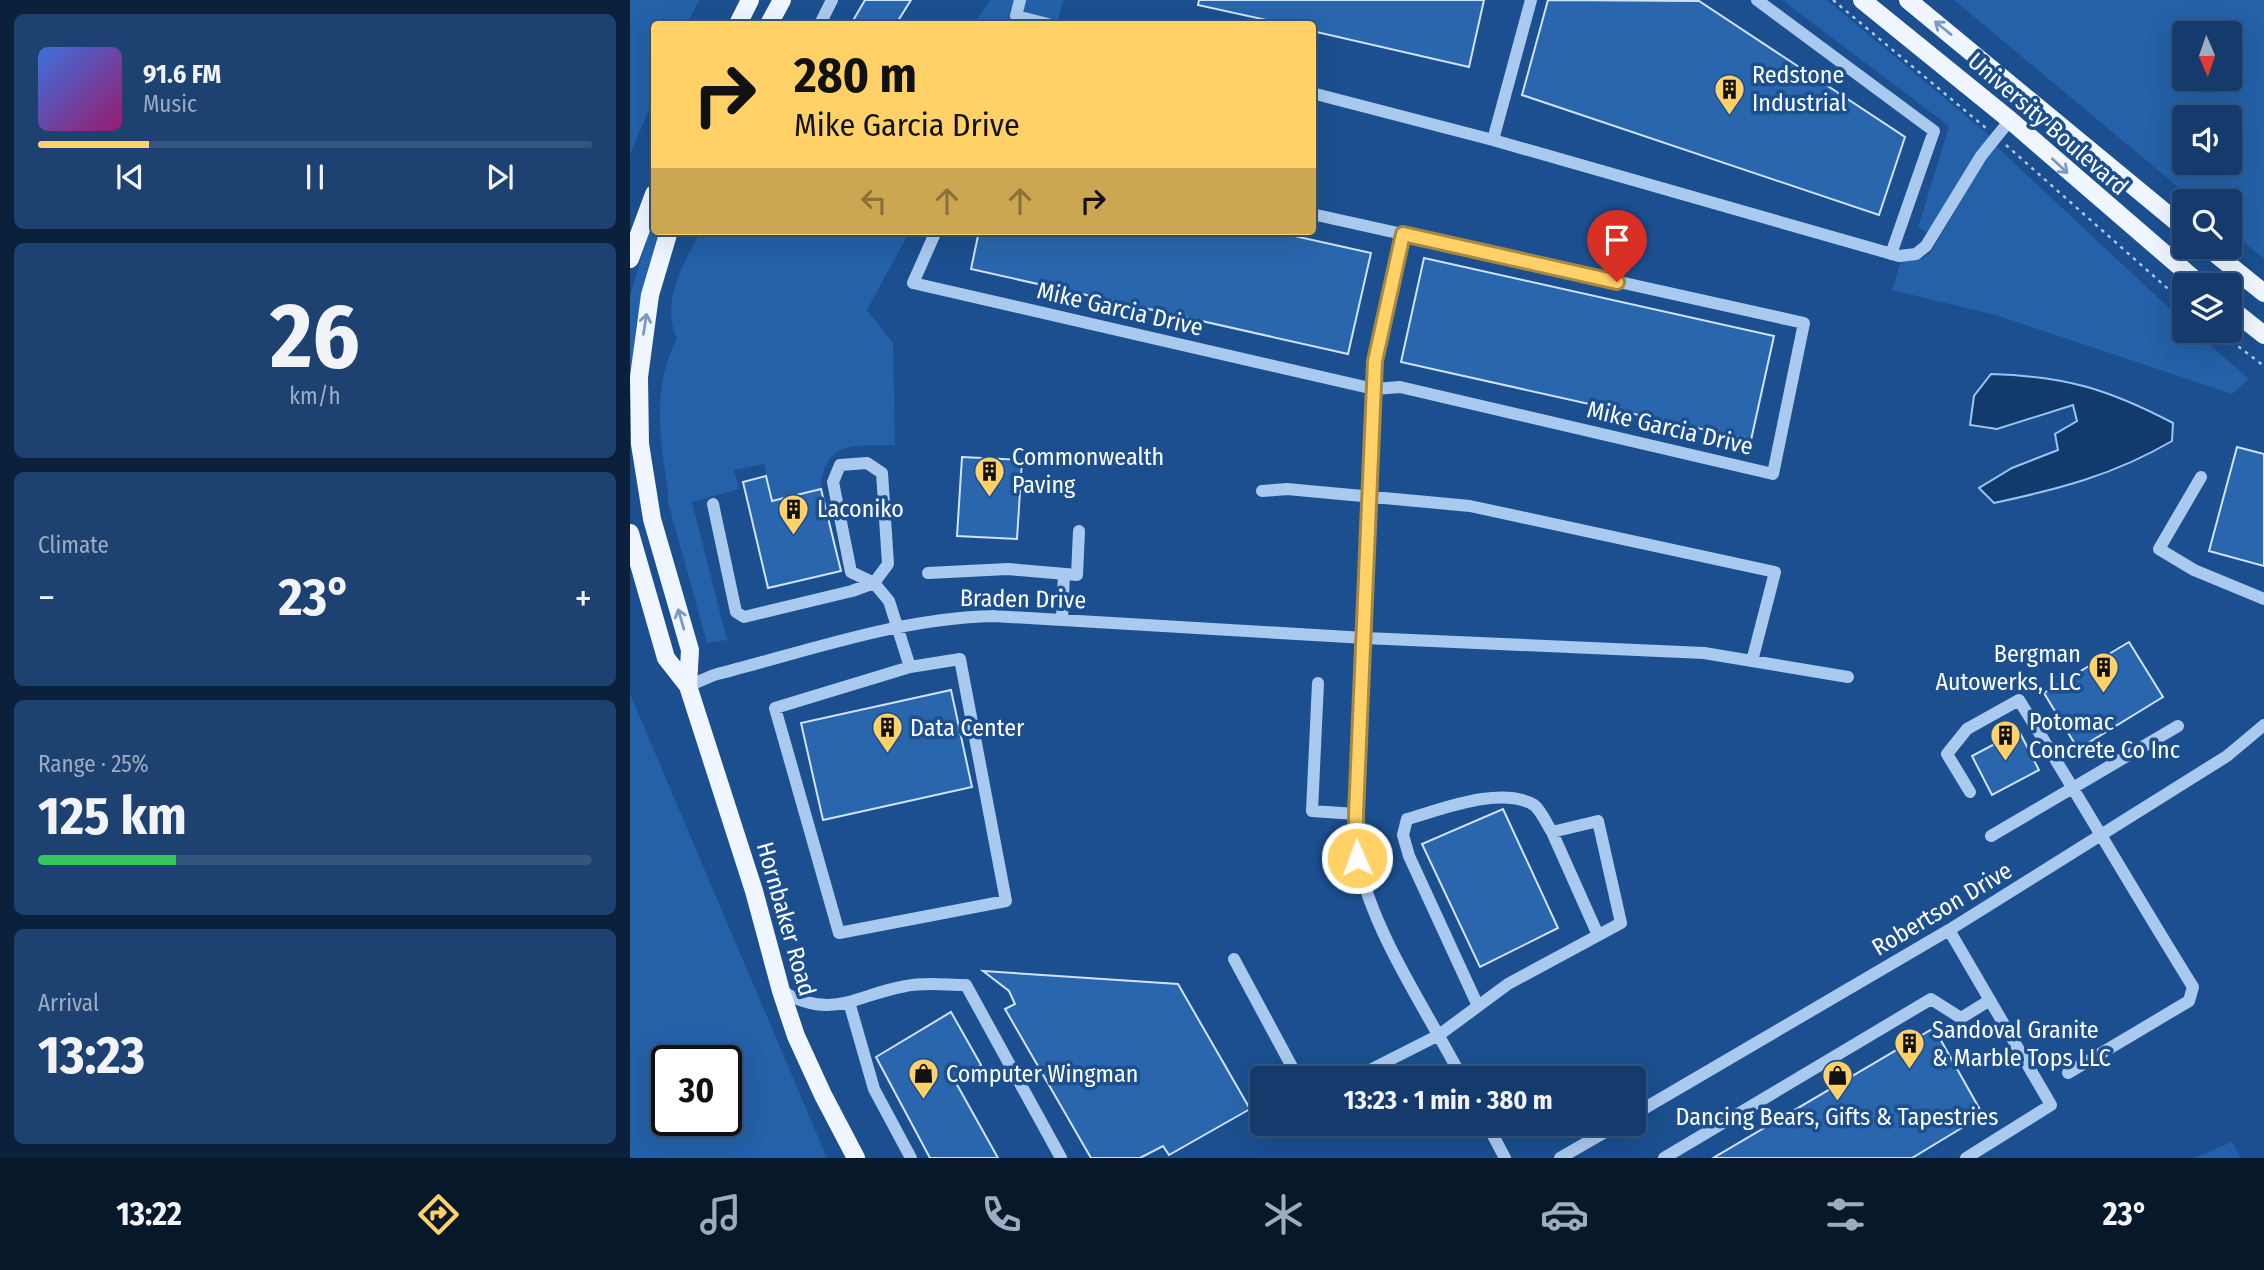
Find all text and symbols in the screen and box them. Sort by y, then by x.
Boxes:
one-way arrow [1935,20,1953,35]
north arrow [2172,21,2242,91]
map controls [2172,21,2242,343]
text: 280 m [794,46,917,105]
street label: University Boulevard [1962,47,2134,201]
icon: right [679,49,770,140]
text: 91.6 FM [143,59,221,90]
place label: Redstone Industrial [1752,61,1847,117]
building icon: Redstone Industrial [1712,72,1746,116]
text: Music [143,90,197,118]
button: sound [2172,105,2242,175]
text: Mike Garcia Drive [794,106,1020,144]
one-way arrow [2051,157,2068,174]
icon: previous [111,158,149,196]
icon: pause [296,158,334,196]
icon: next [481,158,519,196]
icon: left [855,182,893,220]
icon: ahead [928,182,966,220]
icon: ahead [1001,182,1039,220]
icon: right [1074,182,1112,220]
button: search [2172,189,2242,259]
pin [1587,210,1647,282]
icon: arrive [1598,221,1636,259]
button: layers [2172,273,2242,343]
street label: Mike Garcia Drive [1034,276,1206,342]
text: 26 [270,282,360,391]
one-way arrow [639,313,652,335]
text: km/h [289,382,341,410]
street label: Mike Garcia Drive [1584,395,1756,461]
place label: Commonwealth Paving [1012,443,1164,499]
building icon: Commonwealth Paving [972,454,1006,498]
building icon: Laconiko [777,492,811,536]
place label: Laconiko [817,495,904,523]
text: Climate [38,531,109,559]
text: 23° [278,566,351,629]
text: − [38,575,55,621]
text: + [575,575,592,621]
street label: Braden Drive [960,584,1086,614]
one-way arrow [674,608,687,631]
place label: Bergman Autowerks, LLC [1935,640,2081,696]
building icon: Bergman Autowerks, LLC [2087,651,2121,695]
place label: Potomac Concrete Co Inc [2029,708,2180,764]
building icon: Data Center [870,711,904,755]
place label: Data Center [910,714,1025,742]
building icon: Potomac Concrete Co Inc [1989,719,2023,763]
text: Range · 25% [38,750,149,778]
text: 125 km [38,785,187,848]
position arrow [1320,821,1394,895]
street label: Hornbaker Road [751,839,821,999]
street label: Robertson Drive [1867,856,2017,962]
text: Arrival [38,989,99,1017]
place label: Sandoval Granite & Marble Tops LLC [1932,1016,2111,1072]
text: 13:23 [38,1024,145,1087]
building icon: Sandoval Granite & Marble Tops LLC [1892,1027,1926,1071]
speed limit sign: 30 [651,1045,742,1136]
shop icon: Computer Wingman [906,1057,940,1101]
shop icon: Dancing Bears, Gifts & Tapestries [1820,1058,1854,1102]
place label: Computer Wingman [946,1060,1138,1088]
text: 13:23 · 1 min · 380 m [1343,1085,1553,1116]
place label: Dancing Bears, Gifts & Tapestries [1676,1103,1998,1131]
icon: directions [414,1190,463,1239]
icon: music [696,1190,745,1239]
icon: phone [977,1190,1026,1239]
icon: climate [1259,1190,1308,1239]
icon: car [1540,1190,1589,1239]
icon: filters [1821,1190,1870,1239]
text: 13:22 [116,1195,182,1233]
text: 23° [2103,1195,2148,1233]

